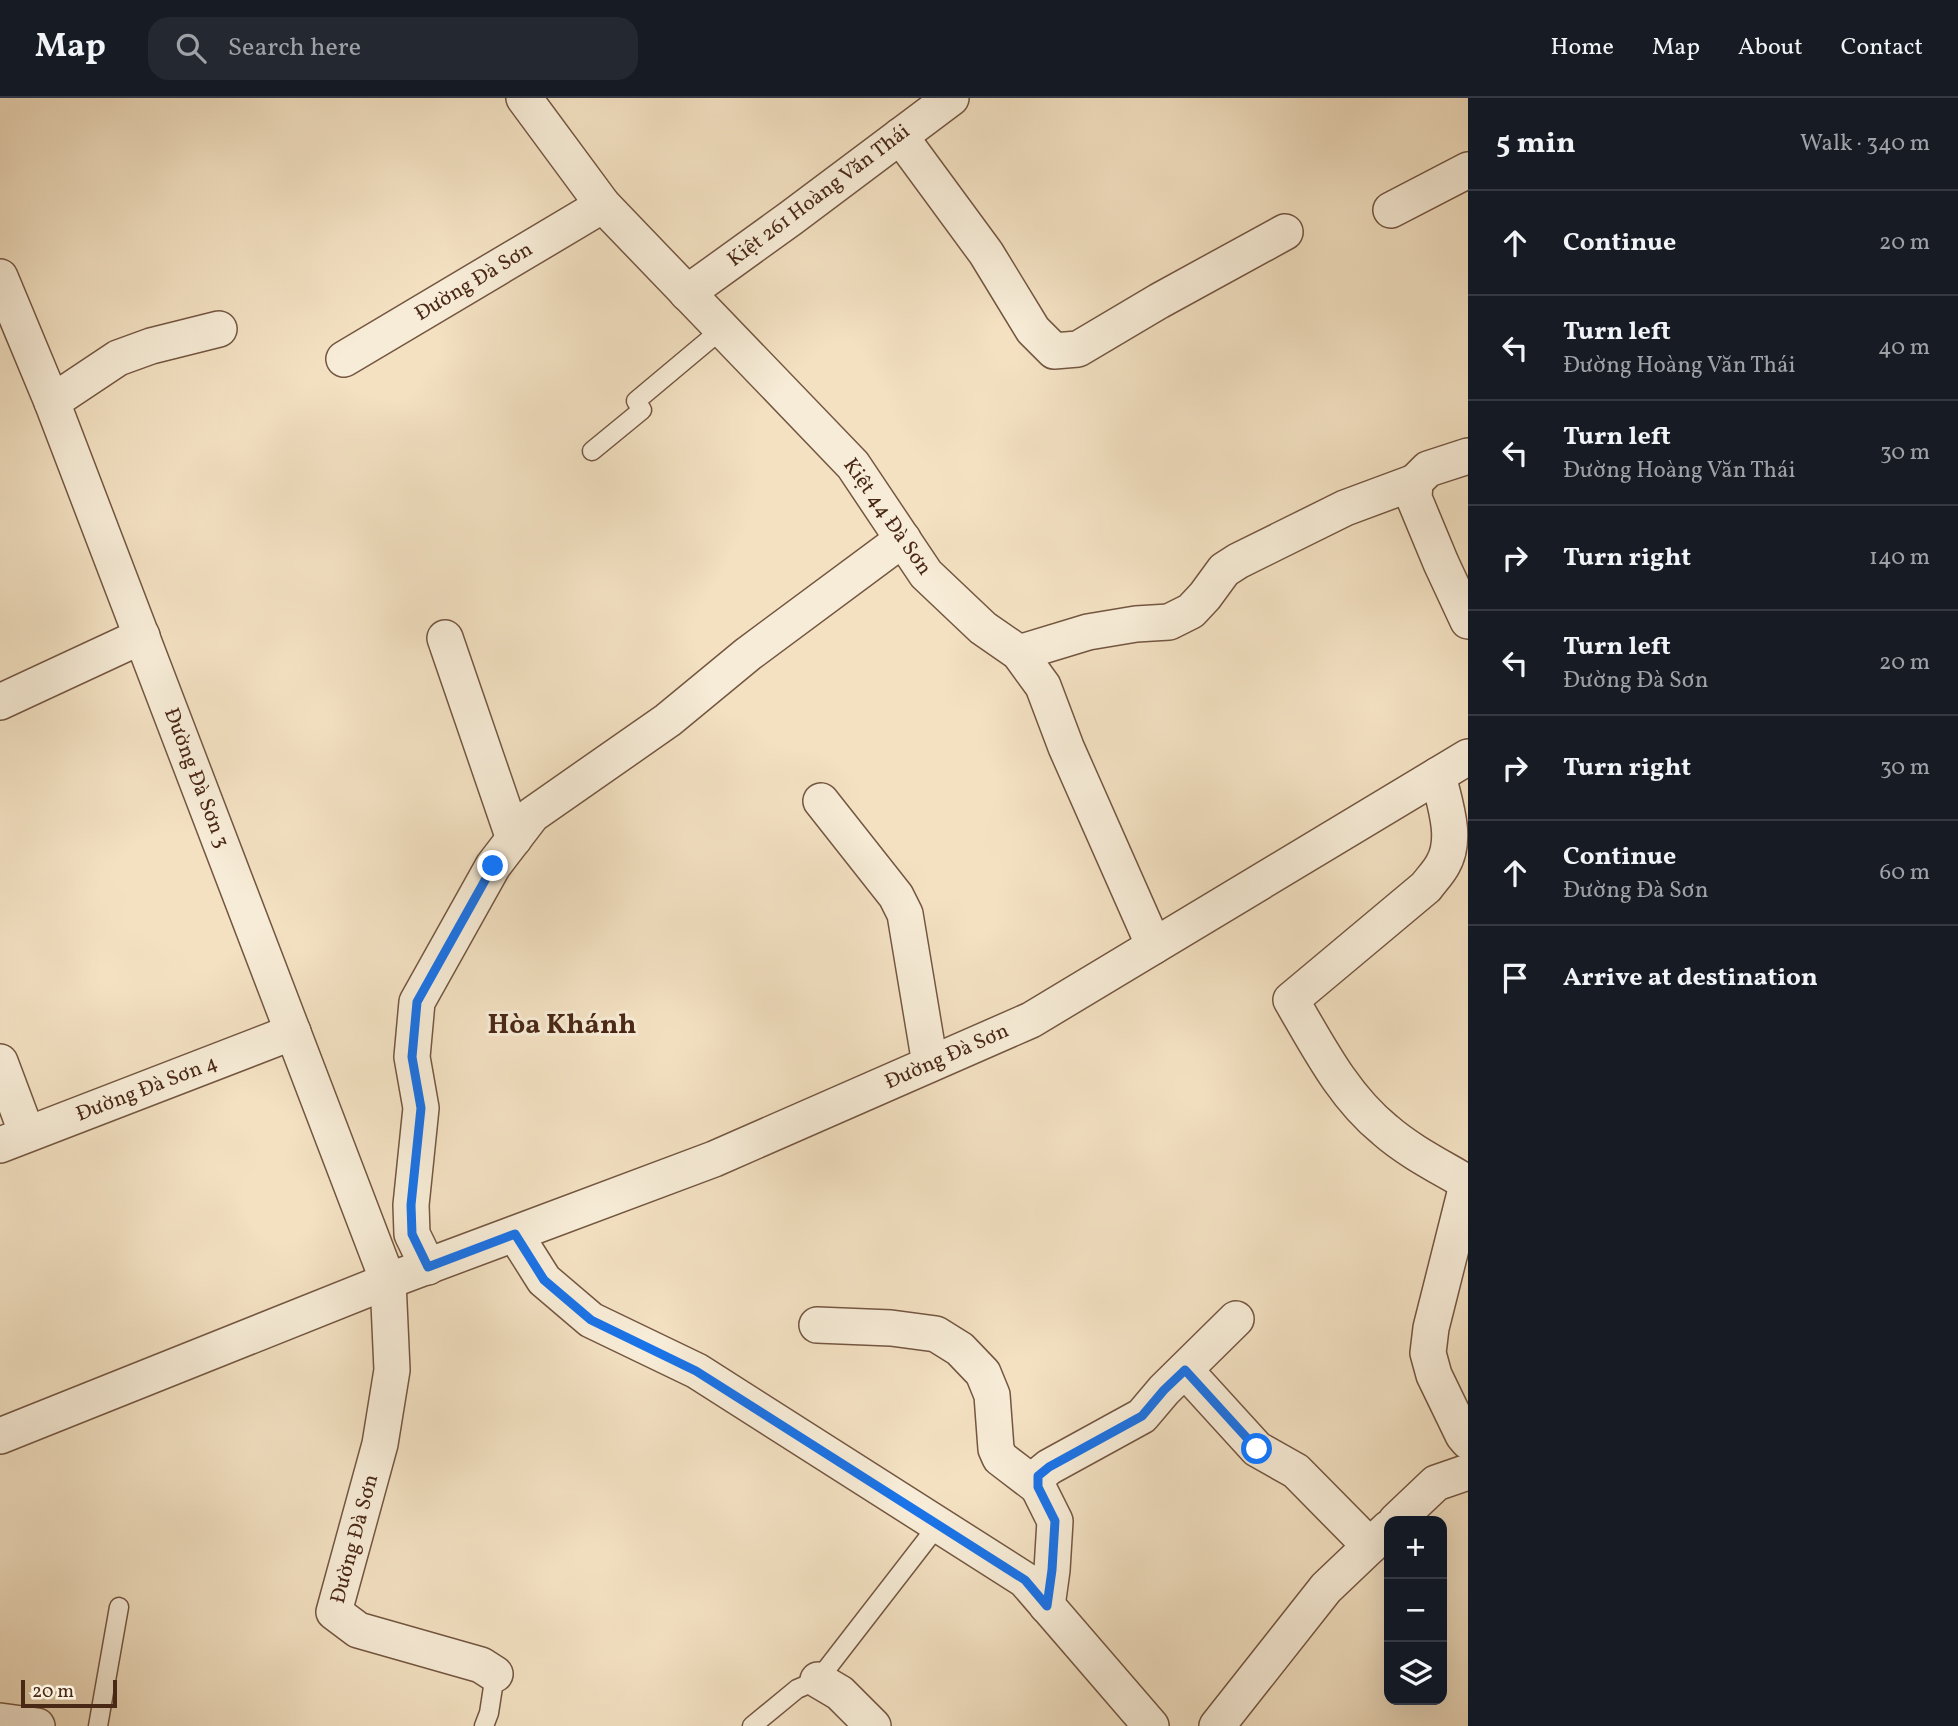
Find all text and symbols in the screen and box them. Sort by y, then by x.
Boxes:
search box [148,17,638,80]
text: Map [35,25,106,71]
icon: search [172,29,210,67]
text: Search here [228,30,361,66]
text: Home [1550,31,1614,65]
text: Map [1652,31,1700,65]
text: About [1738,31,1803,65]
text: Contact [1841,31,1923,65]
street label: Kiệt 261 Hoàng Văn Thái [722,118,916,274]
text: 5 min [1496,123,1576,165]
text: Walk · 340 m [1800,128,1930,160]
icon: ahead [1496,224,1534,262]
text: Continue [1563,225,1676,261]
text: 20 m [1879,227,1930,259]
street label: Đường Đà Sơn [410,235,538,329]
text: Turn left [1563,314,1671,350]
icon: left [1496,329,1534,367]
text: 40 m [1878,332,1930,364]
text: Đường Hoàng Văn Thái [1563,350,1795,382]
text: Turn left [1563,419,1671,455]
icon: left [1496,434,1534,472]
text: 30 m [1880,437,1930,469]
street label: Kiệt 44 Đà Sơn [836,452,938,582]
text: Đường Hoàng Văn Thái [1563,455,1795,487]
icon: right [1496,539,1534,577]
text: Turn right [1563,540,1691,576]
text: 140 m [1869,542,1930,574]
text: Turn left [1563,629,1671,665]
icon: left [1496,644,1534,682]
text: 20 m [1879,647,1930,679]
text: Đường Đà Sơn [1563,665,1708,697]
street label: Đường Đà Sơn 3 [156,704,236,852]
icon: right [1496,749,1534,787]
text: Turn right [1563,750,1691,786]
text: 30 m [1880,752,1930,784]
text: Continue [1563,839,1676,875]
route end [477,850,508,881]
icon: ahead [1496,854,1534,892]
text: 60 m [1880,857,1930,889]
text: Đường Đà Sơn [1563,875,1708,907]
icon: arrive [1496,959,1534,997]
text: Arrive at destination [1563,960,1818,996]
district label: Hòa Khánh [487,1006,637,1045]
street label: Đường Đà Sơn [880,1017,1014,1097]
street label: Đường Đà Sơn 4 [72,1049,222,1129]
route start [1241,1433,1272,1464]
street label: Đường Đà Sơn [324,1471,386,1607]
map controls [1384,1516,1447,1705]
button: + [1384,1516,1447,1579]
button: − [1384,1579,1447,1642]
button: layers [1384,1642,1447,1705]
scale bar [21,1677,117,1709]
text: 20 m [32,1679,74,1705]

